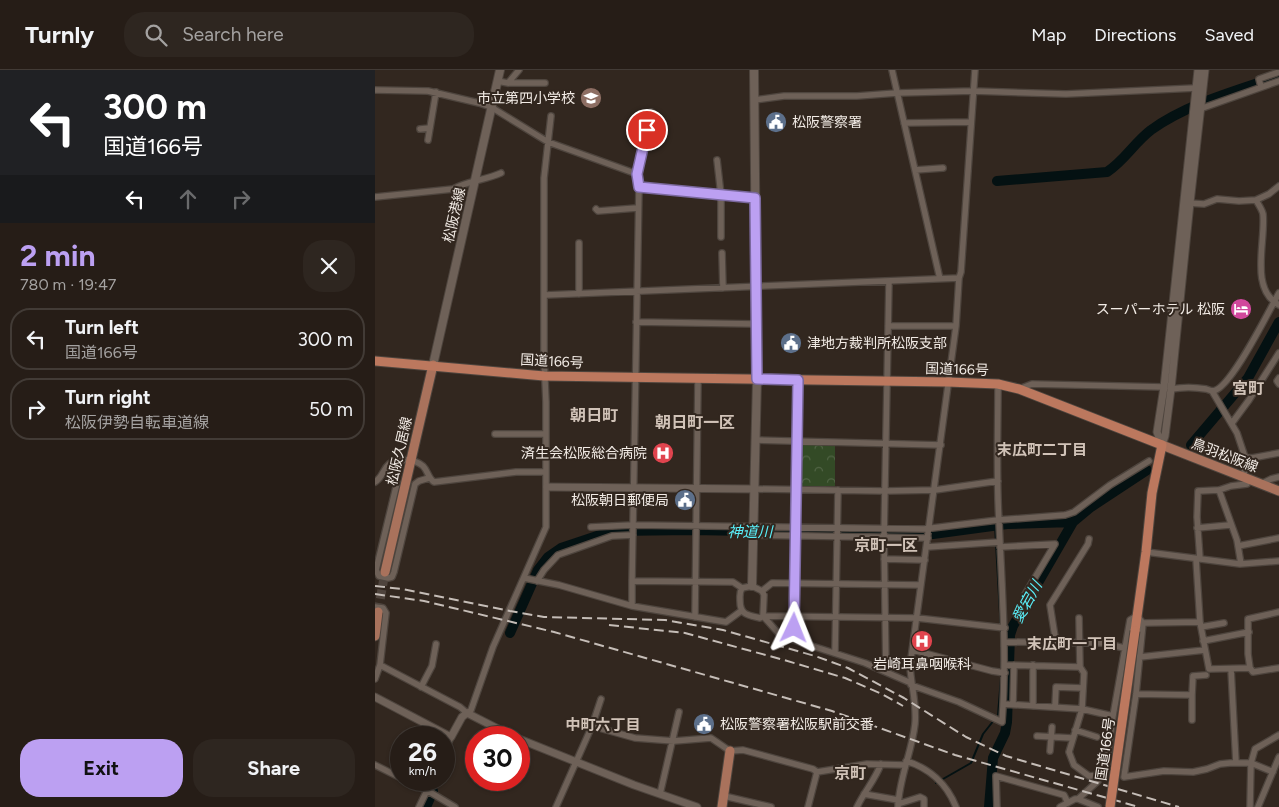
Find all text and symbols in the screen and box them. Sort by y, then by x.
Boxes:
search box [124,12,474,57]
text: Turnly [25,20,94,49]
icon: search [142,21,170,49]
text: Search here [182,23,284,46]
text: Map [1031,24,1066,46]
text: Directions [1094,24,1176,46]
text: Saved [1204,24,1254,46]
text: 300 m [103,86,207,128]
school or university icon: 市立第四小学校 [579,86,603,110]
icon: left [20,90,85,155]
place label: 市立第四小学校 [477,90,575,107]
pin [626,109,668,151]
public building icon: 松阪警察署 [764,110,788,134]
place label: 松阪警察署 [792,114,862,131]
icon: arrive [633,116,661,144]
text: 国道166号 [103,133,203,160]
icon: left [121,185,149,213]
icon: ahead [174,185,202,213]
icon: right [227,185,255,213]
street label: 松阪港線 [440,186,469,244]
text: 2 min [20,237,96,274]
button: close [303,240,355,292]
text: 780 m · 19:47 [20,275,116,294]
hotel icon: スーパーホテル 松阪 [1229,297,1253,321]
place label: スーパーホテル 松阪 [1096,301,1225,318]
text: Turn left [65,316,139,339]
icon: left [22,325,50,353]
text: 300 m [297,328,353,351]
public building icon: 津地方裁判所松阪支部 [779,331,803,355]
place label: 津地方裁判所松阪支部 [807,335,947,352]
text: 国道166号 [65,343,138,362]
street label: 国道166号 [520,351,584,372]
street label: 国道166号 [925,360,989,379]
district label: 宮町 [1232,379,1264,398]
text: Turn right [65,386,151,409]
icon: right [22,395,50,423]
text: 50 m [309,398,353,421]
district label: 朝日町 [570,406,618,425]
text: 松阪伊勢自転車道線 [65,413,209,432]
district label: 朝日町一区 [655,413,735,432]
street label: 松阪久居線 [383,415,416,487]
street label: 鳥羽松阪線 [1189,435,1261,476]
hospital icon: 済生会松阪総合病院 [651,441,675,465]
district label: 末広町二丁目 [997,441,1087,459]
place label: 済生会松阪総合病院 [521,445,647,462]
public building icon: 松阪朝日郵便局 [673,488,697,512]
place label: 松阪朝日郵便局 [571,492,669,509]
water label: 神道川 [727,523,774,541]
district label: 京町一区 [854,536,918,555]
water label: 愛宕川 [1008,576,1047,626]
position arrow [767,601,819,653]
hospital icon: 岩崎耳鼻咽喉科 [910,629,934,653]
district label: 末広町一丁目 [1027,635,1117,653]
place label: 岩崎耳鼻咽喉科 [873,656,971,673]
public building icon: 松阪警察署松阪駅前交番 [692,712,716,736]
district label: 中町六丁目 [565,716,641,734]
place label: 松阪警察署松阪駅前交番 [720,716,874,733]
street label: 国道166号 [1093,716,1118,782]
speed limit sign: 30 [465,726,530,791]
text: 26 [408,737,437,767]
button: Exit [20,739,183,797]
button: Share [193,739,355,797]
text: km/h [409,764,436,778]
district label: 京町 [834,764,866,783]

